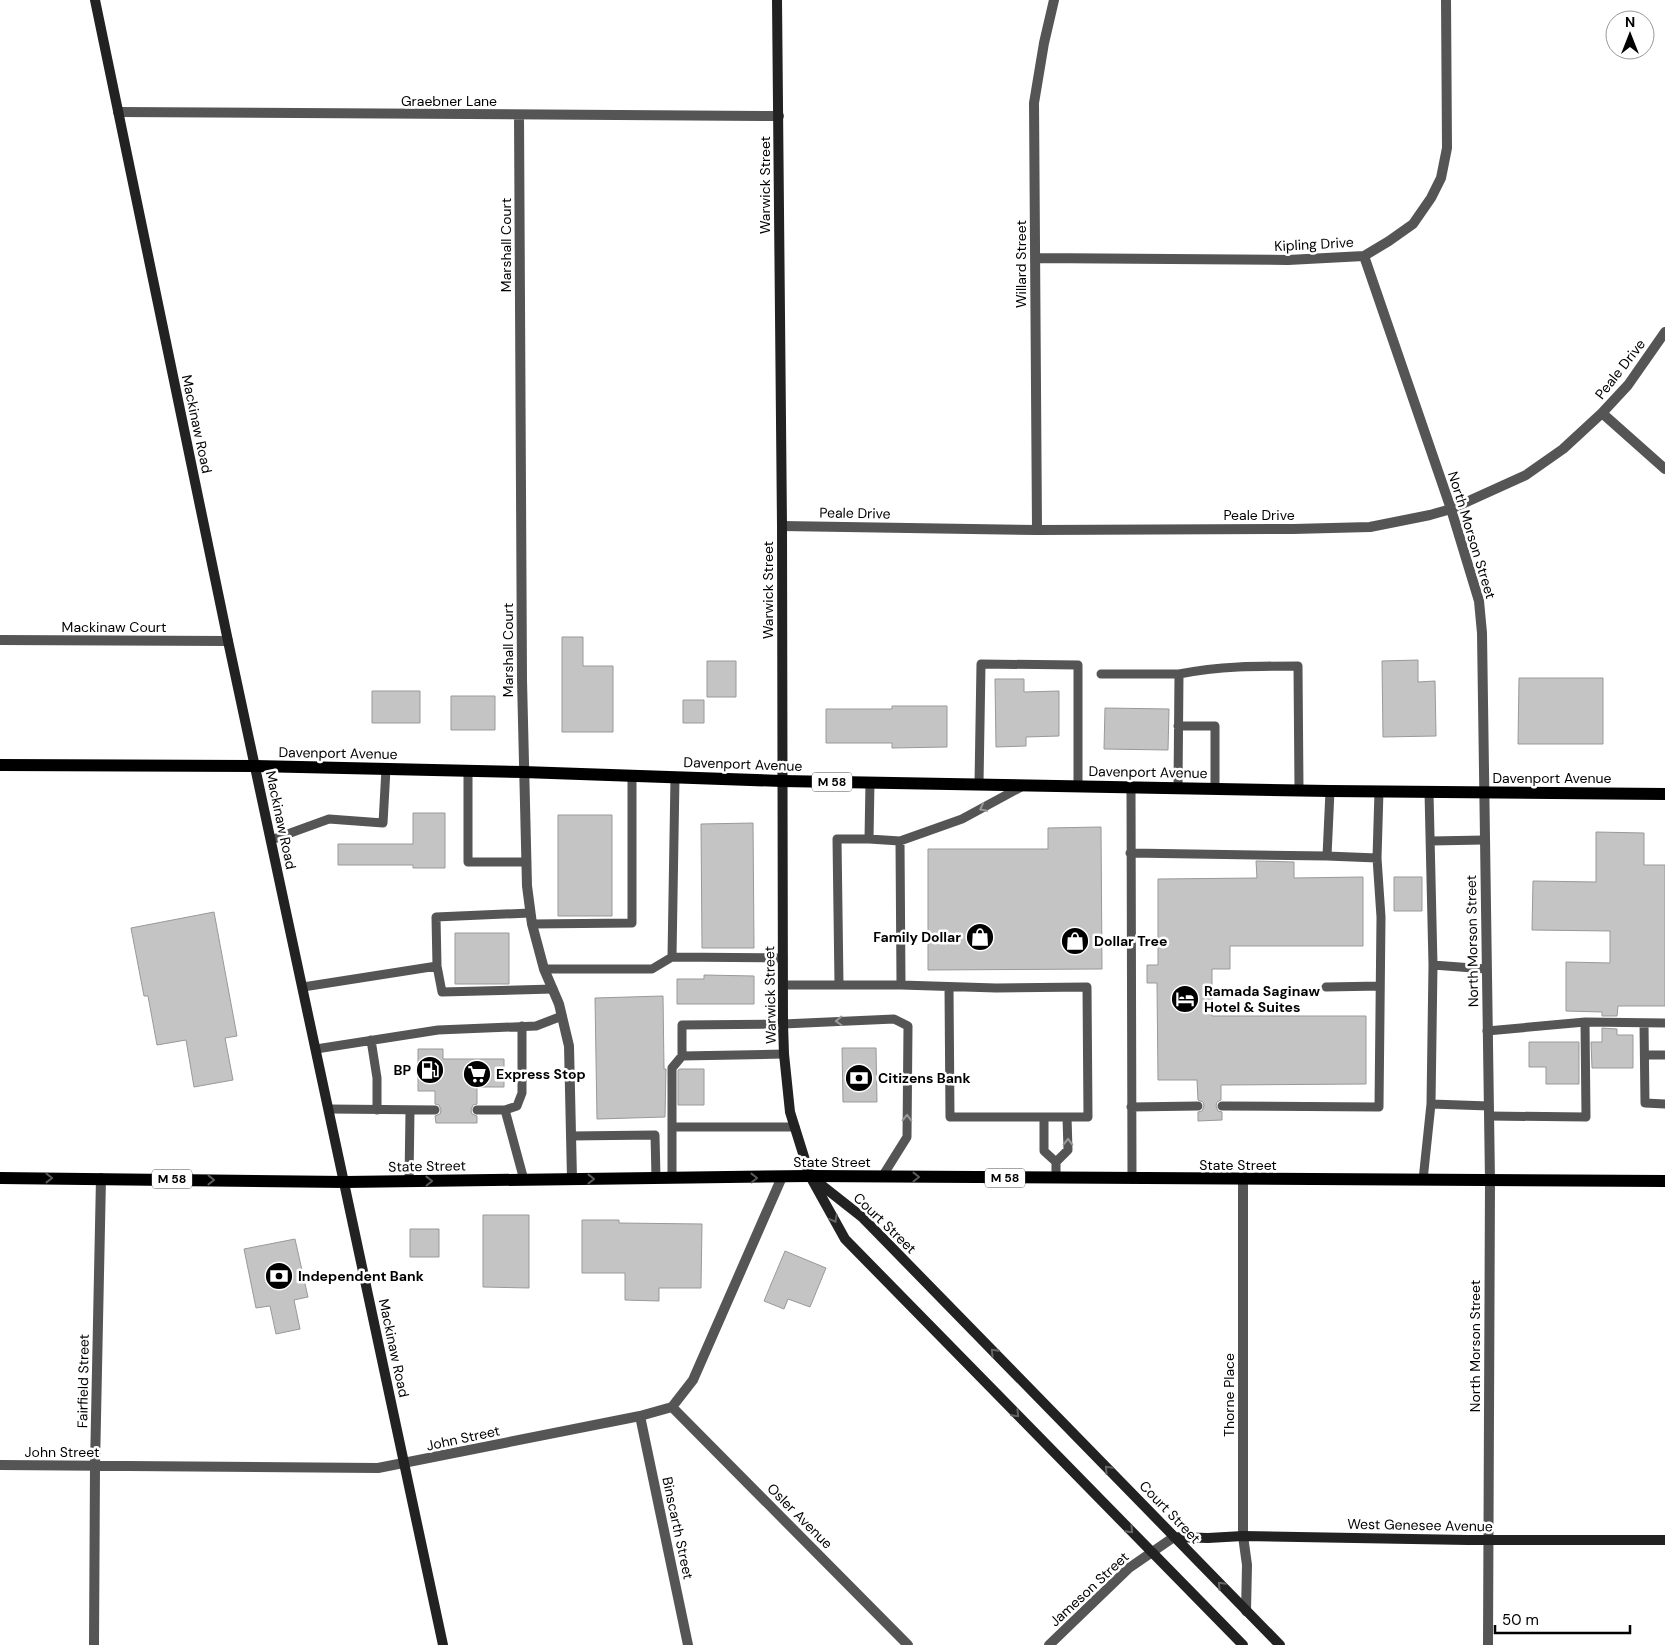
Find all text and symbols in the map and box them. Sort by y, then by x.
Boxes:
north arrow [1605,10,1655,60]
text: N [1625,13,1635,31]
street label: Graebner Lane [401,92,497,110]
street label: Warwick Street [756,136,774,234]
street label: Marshall Court [497,198,515,292]
street label: Willard Street [1012,220,1030,308]
street label: Kipling Drive [1274,233,1354,255]
street label: Peale Drive [1591,335,1649,403]
street label: Mackinaw Road [178,373,216,475]
street label: North Morson Street [1444,469,1500,601]
street label: Peale Drive [819,503,891,523]
street label: Peale Drive [1223,506,1295,524]
street label: Warwick Street [759,541,777,639]
street label: Marshall Court [499,603,517,697]
street label: Mackinaw Court [62,618,166,636]
street label: Davenport Avenue [278,743,398,763]
street label: Davenport Avenue [683,753,803,775]
street label: Davenport Avenue [1088,762,1208,782]
street label: Mackinaw Road [262,769,300,871]
street label: Davenport Avenue [1492,769,1612,787]
road number: M 58 [812,772,852,792]
one-way arrow [979,802,988,812]
street label: North Morson Street [1462,875,1482,1007]
shop icon: Family Dollar [965,922,995,952]
shop icon: Dollar Tree [1060,926,1090,956]
place label: Family Dollar [873,928,961,946]
place label: Dollar Tree [1094,932,1167,950]
street label: Warwick Street [760,946,780,1044]
place label: Ramada Saginaw Hotel & Suites [1204,982,1320,1016]
hotel icon: Ramada Saginaw Hotel & Suites [1170,984,1200,1014]
one-way arrow [835,1016,843,1027]
fuel station icon: BP [415,1055,445,1085]
supermarket icon: Express Stop [462,1059,492,1089]
place label: BP [393,1061,411,1079]
bank icon: Citizens Bank [844,1063,874,1093]
place label: Express Stop [496,1065,586,1083]
place label: Citizens Bank [878,1069,971,1087]
one-way arrow [902,1113,912,1121]
one-way arrow [1063,1137,1073,1145]
street label: State Street [793,1153,871,1171]
street label: State Street [388,1156,466,1176]
street label: State Street [1199,1156,1277,1174]
road number: M 58 [985,1168,1025,1188]
road number: M 58 [152,1170,192,1188]
one-way arrow [750,1172,758,1183]
one-way arrow [912,1172,920,1182]
one-way arrow [45,1173,53,1183]
one-way arrow [588,1174,595,1184]
one-way arrow [208,1175,215,1185]
one-way arrow [425,1176,433,1186]
street label: Court Street [850,1189,920,1257]
one-way arrow [828,1214,838,1223]
bank icon: Independent Bank [264,1261,294,1291]
place label: Independent Bank [298,1267,424,1285]
street label: North Morson Street [1466,1280,1484,1412]
street label: Mackinaw Road [375,1297,413,1399]
street label: Fairfield Street [73,1334,93,1428]
one-way arrow [991,1349,1000,1358]
street label: Thorne Place [1220,1353,1238,1437]
one-way arrow [1010,1408,1019,1417]
street label: John Street [425,1421,501,1455]
street label: John Street [25,1443,99,1461]
one-way arrow [1105,1465,1114,1474]
street label: Binscarth Street [658,1475,698,1581]
street label: Court Street [1136,1477,1204,1547]
street label: Osler Avenue [763,1479,837,1553]
street label: West Genesee Avenue [1347,1515,1493,1535]
one-way arrow [1124,1524,1133,1533]
street label: Jameson Street [1046,1548,1132,1630]
one-way arrow [1218,1582,1227,1591]
scale bar [1495,1602,1630,1634]
text: 50 m [1502,1610,1539,1630]

